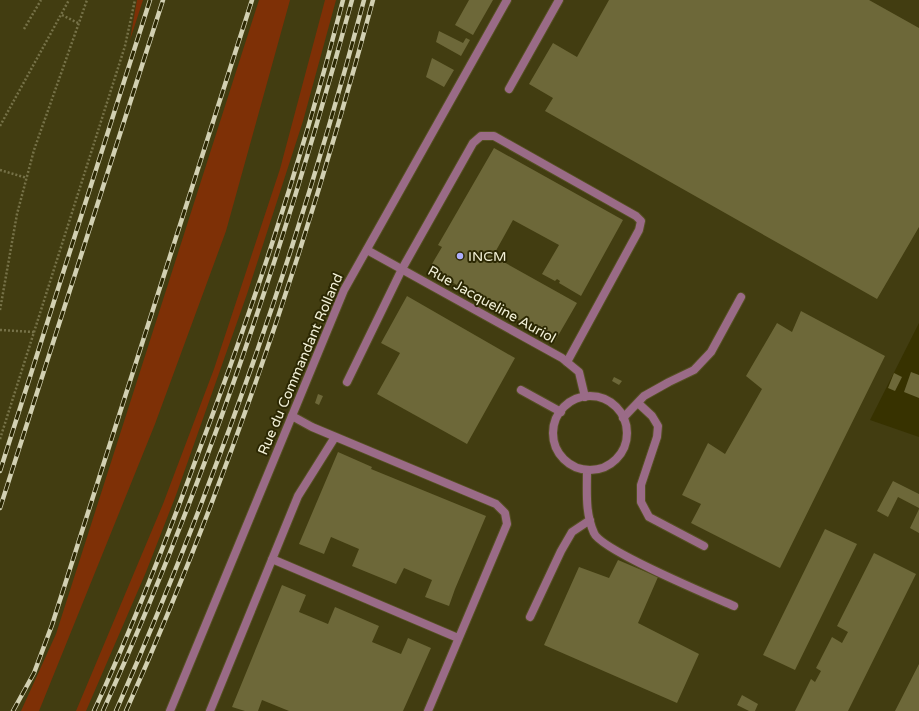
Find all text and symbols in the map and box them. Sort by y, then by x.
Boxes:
place label: INCM [468,248,507,265]
marker: INCM [455,251,465,261]
street label: Rue Jacqueline Auriol [425,262,559,347]
street label: Rue du Commandant Rolland [254,271,347,458]

